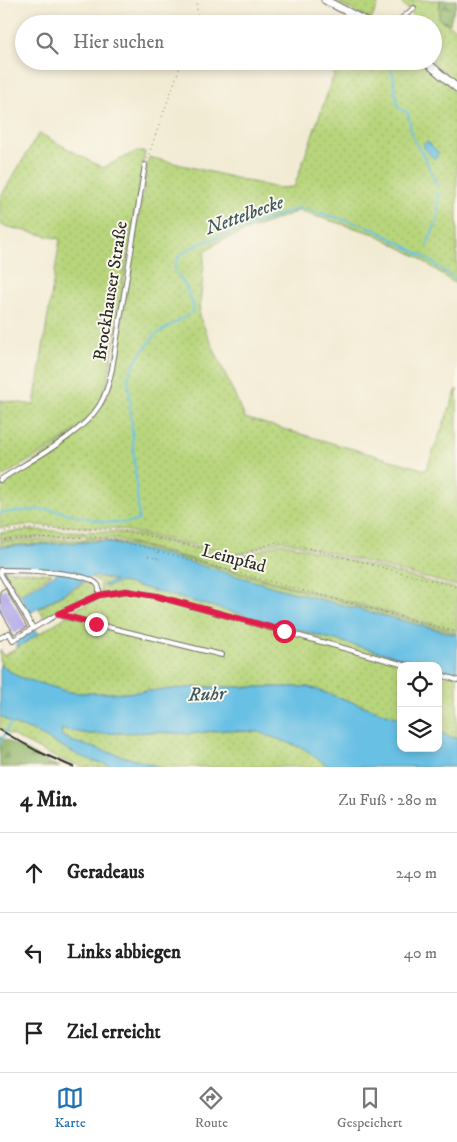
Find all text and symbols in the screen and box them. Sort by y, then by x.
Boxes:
search box [15,15,442,70]
icon: search [33,29,61,57]
text: Hier suchen [73,31,164,54]
water label: Nettelbecke [201,191,287,240]
street label: Brockhauser Straße [89,220,133,363]
street label: Leinpfad [199,540,268,578]
route end [85,613,108,636]
route start [273,620,296,643]
map controls [397,662,442,752]
button: locate [397,662,442,707]
water label: Ruhr [187,682,228,707]
button: layers [397,707,442,752]
text: 4 Min. [20,787,77,813]
text: Zu Fuß · 280 m [338,790,437,810]
icon: ahead [20,859,48,887]
text: Geradeaus [67,861,144,884]
text: 240 m [396,863,437,883]
icon: left [20,939,48,967]
text: Links abbiegen [67,941,181,964]
text: 40 m [404,943,437,963]
icon: arrive [20,1019,48,1047]
text: Ziel erreicht [67,1021,161,1044]
tab: Karte [55,1084,86,1132]
tab: Route [195,1084,228,1132]
tab: Gespeichert [337,1084,402,1132]

